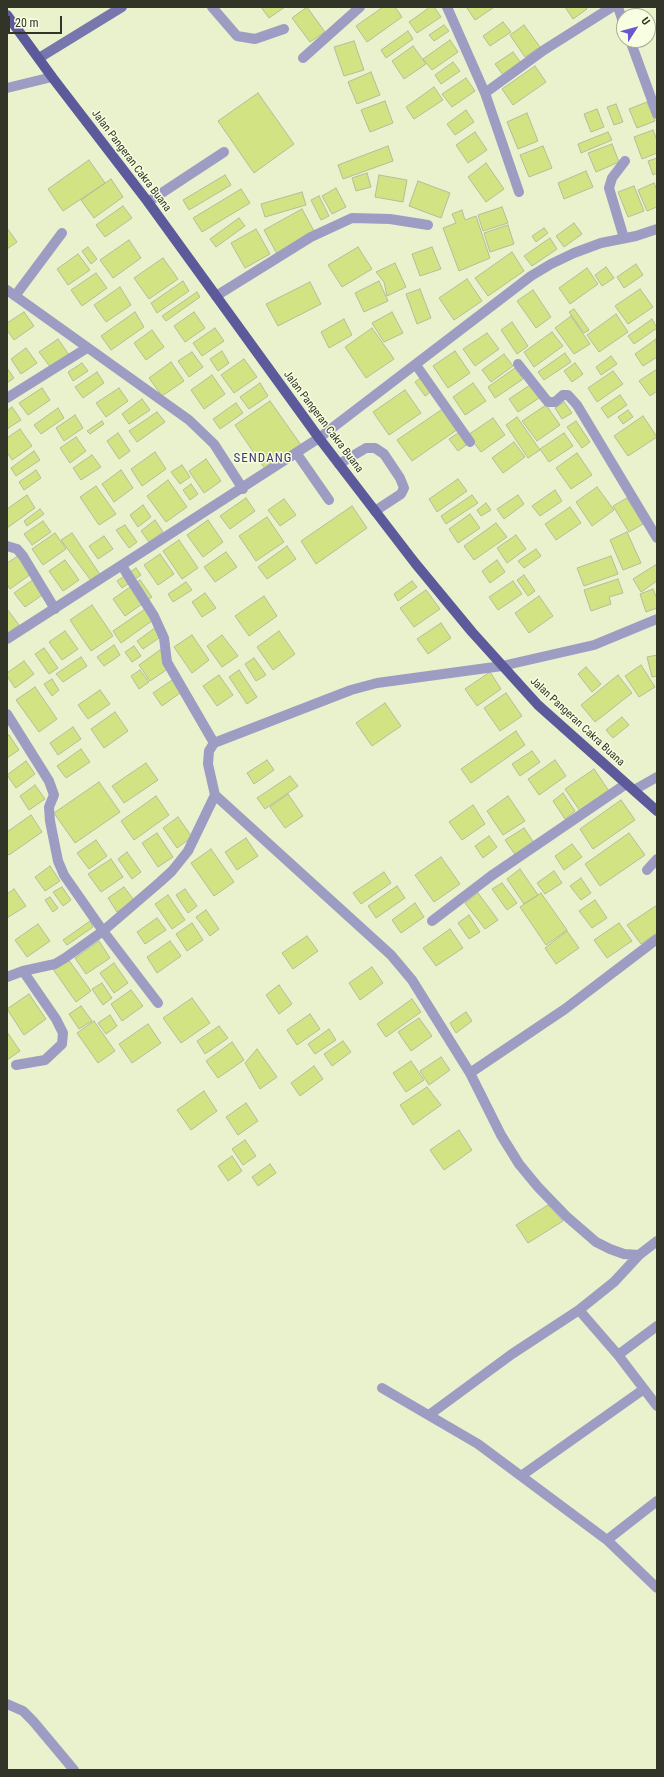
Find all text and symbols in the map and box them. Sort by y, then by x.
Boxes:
scale bar [10,8,64,34]
north arrow [616,8,656,48]
text: U [638,15,652,28]
text: 20 m [15,16,39,30]
street label: Jalan Pangeran Cakra Buana [88,107,174,215]
street label: Jalan Pangeran Cakra Buana [280,368,366,476]
district label: SENDANG [234,451,292,467]
street label: Jalan Pangeran Cakra Buana [527,675,627,769]

